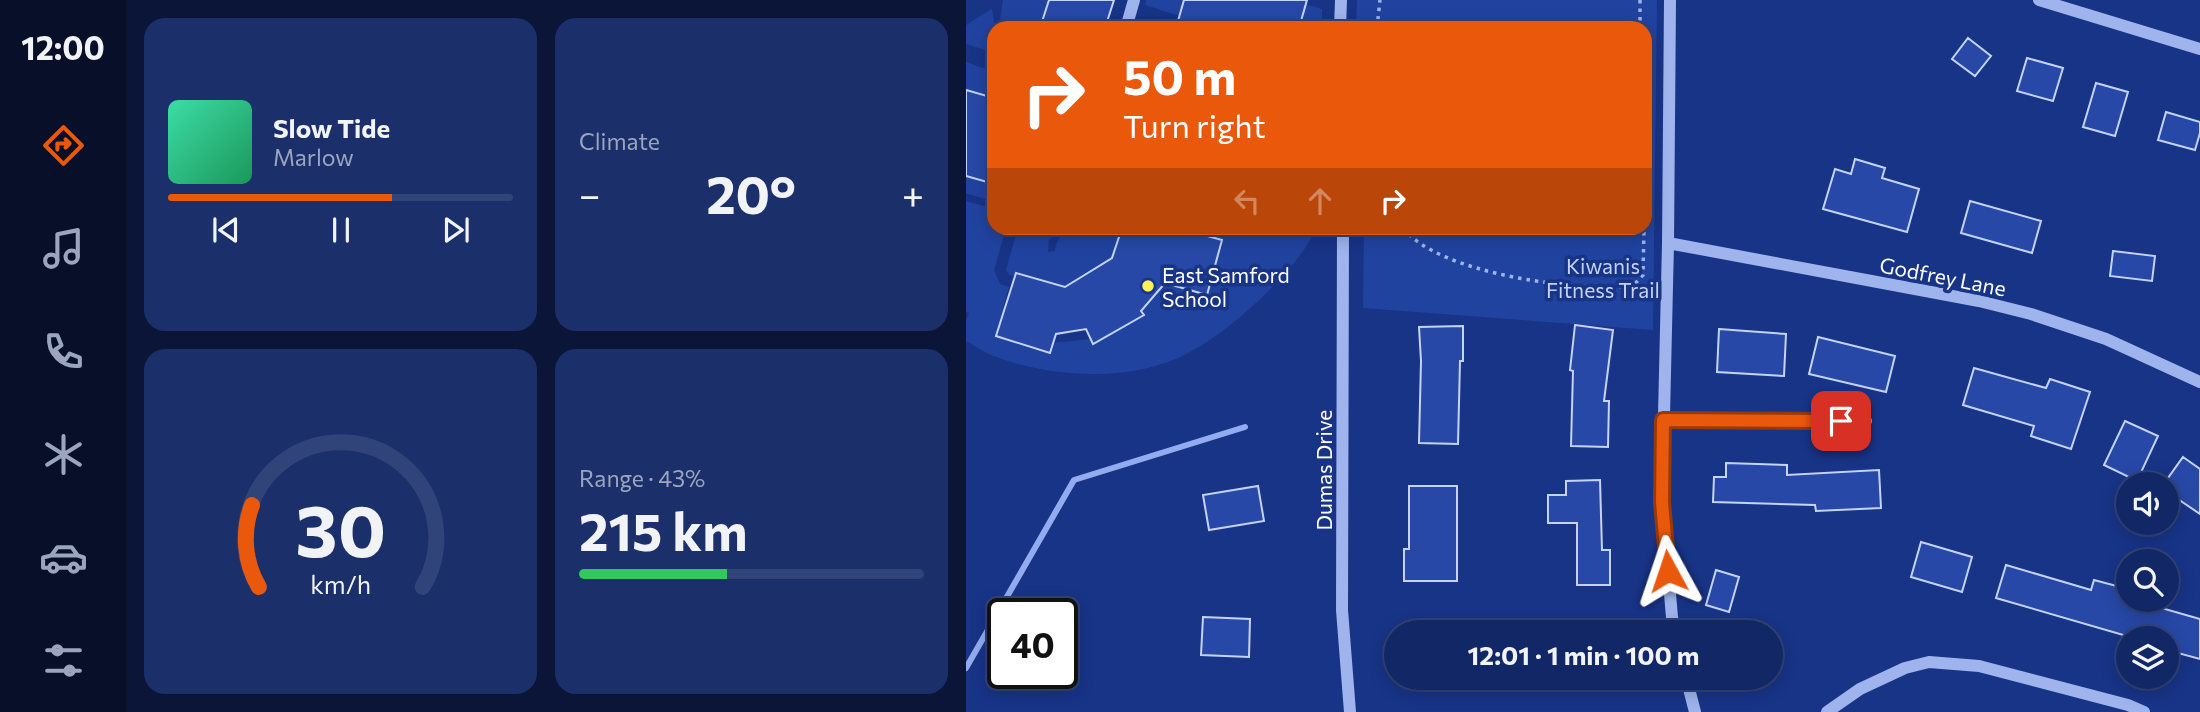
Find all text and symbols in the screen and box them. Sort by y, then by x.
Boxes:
text: 12:00 [21,27,105,67]
text: 50 m [1123,45,1236,105]
icon: right [1008,49,1099,140]
text: Turn right [1123,105,1266,145]
text: Slow Tide [273,112,390,143]
icon: directions [39,121,88,170]
text: Climate [579,127,660,155]
text: Marlow [273,143,354,171]
text: 20° [706,161,796,225]
text: − [579,170,601,217]
text: + [902,170,924,217]
icon: left [1228,182,1266,220]
icon: ahead [1301,182,1339,220]
icon: right [1374,182,1412,220]
icon: previous [207,211,245,249]
icon: pause [322,211,360,249]
icon: next [437,211,475,249]
icon: music [39,224,88,273]
street label: Godfrey Lane [1878,251,2008,301]
park label: Kiwanis Fitness Trail [1546,253,1660,302]
place label: East Samford School [1162,262,1290,311]
marker: East Samford School [1140,278,1156,294]
icon: phone [39,327,88,376]
pin [1811,391,1871,451]
icon: arrive [1822,402,1860,440]
street label: Dumas Drive [1311,410,1336,530]
icon: climate [39,430,88,479]
text: Range · 43% [579,464,705,492]
map controls [2116,472,2179,689]
button: sound [2116,472,2179,535]
text: 30 [295,484,386,573]
text: 215 km [579,498,748,562]
icon: car [39,533,88,582]
position arrow [1631,534,1705,608]
button: search [2116,549,2179,612]
text: km/h [310,569,371,599]
speed limit sign: 40 [987,598,1078,689]
button: layers [2116,626,2179,689]
icon: filters [39,636,88,685]
text: 12:01 · 1 min · 100 m [1468,639,1699,670]

